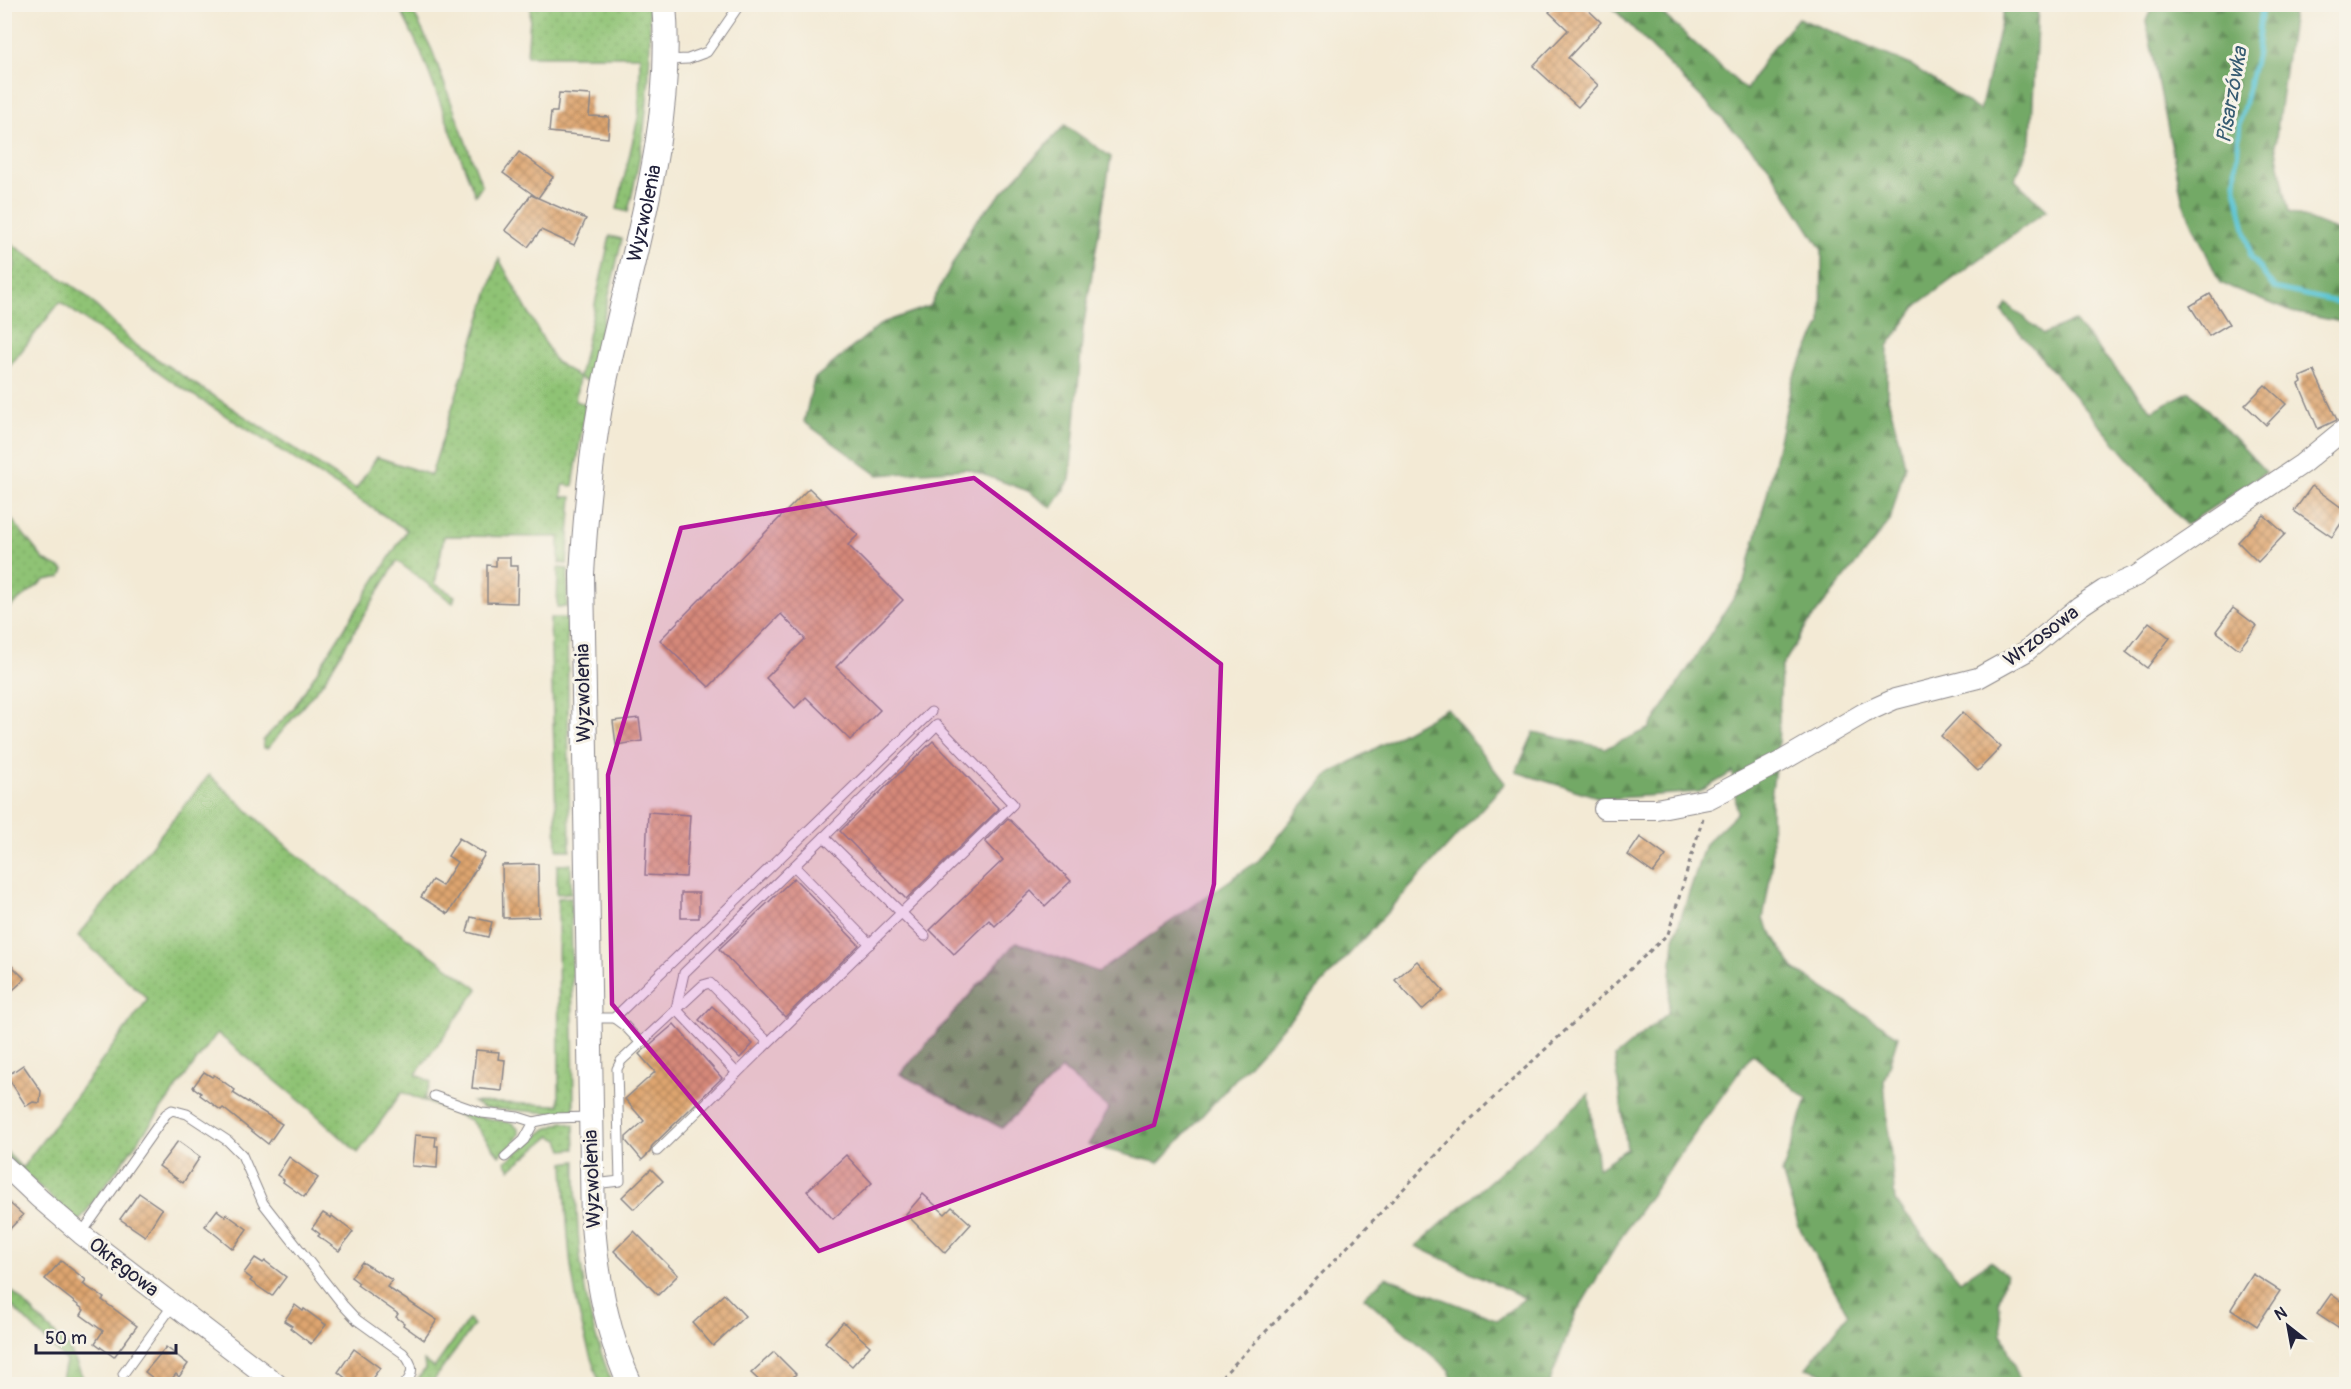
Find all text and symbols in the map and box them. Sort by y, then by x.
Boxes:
water label: Pisarzówka [2210,44,2254,145]
street label: Wyzwolenia [621,163,666,264]
street label: Wrzosowa [1998,600,2084,672]
street label: Wyzwolenia [570,643,596,743]
street label: Wyzwolenia [578,1129,606,1229]
street label: Okręgowa [84,1232,164,1302]
north arrow [2258,1296,2318,1356]
text: N [2271,1303,2291,1325]
scale bar [36,1317,176,1355]
text: 50 m [45,1327,87,1350]

